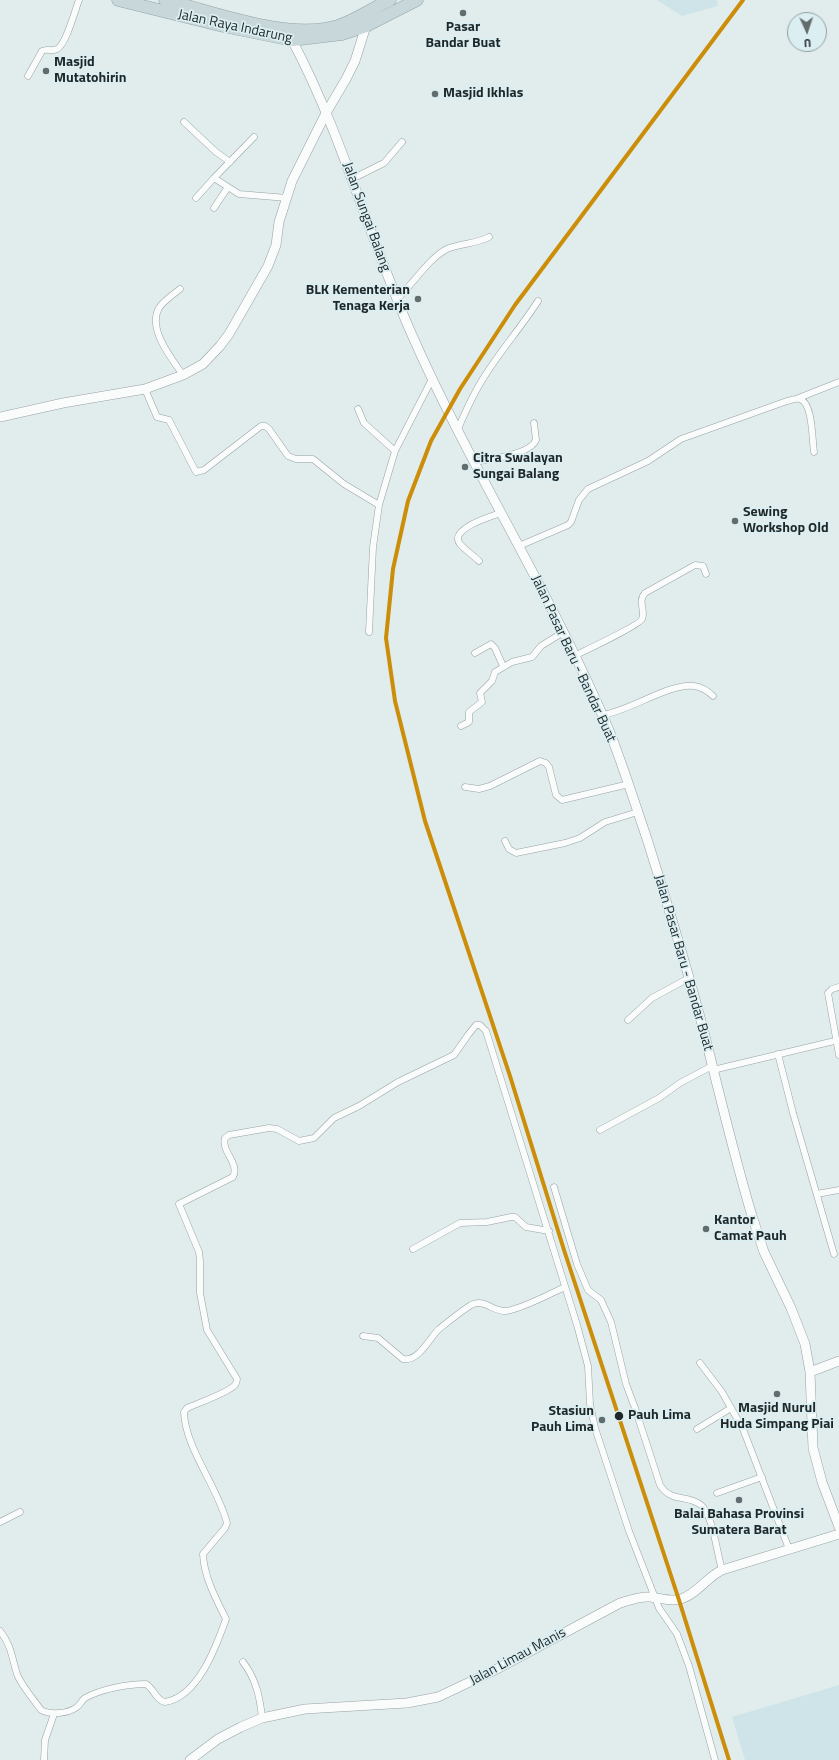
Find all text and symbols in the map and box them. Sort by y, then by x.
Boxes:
street label: Jalan Raya Indarung [176,7,294,47]
marker: Pasar Bandar Buat [458,8,468,18]
north arrow [787,12,827,52]
place label: Pasar Bandar Buat [425,20,501,52]
text: U [804,35,812,51]
place label: Masjid Mutatohirin [54,55,126,88]
marker: Masjid Mutatohirin [41,66,51,76]
place label: Masjid Ikhlas [443,86,523,102]
marker: Masjid Ikhlas [430,89,440,99]
street label: Jalan Sungai Balang [338,160,394,274]
place label: BLK Kementerian Tenaga Kerja [306,283,410,316]
marker: BLK Kementerian Tenaga Kerja [413,294,423,304]
place label: Citra Swalayan Sungai Balang [473,451,563,484]
marker: Citra Swalayan Sungai Balang [460,462,470,472]
place label: Sewing Workshop Old [743,505,829,538]
marker: Sewing Workshop Old [730,516,740,526]
street label: Jalan Pasar Baru - Bandar Buat [527,573,619,745]
street label: Jalan Pasar Baru - Bandar Buat [650,873,716,1053]
place label: Kantor Camat Pauh [714,1213,787,1246]
marker: Kantor Camat Pauh [701,1224,711,1234]
marker: Masjid Nurul Huda Simpang Piai [772,1389,782,1399]
place label: Masjid Nurul Huda Simpang Piai [720,1401,834,1434]
place label: Stasiun Pauh Lima [531,1404,594,1436]
place label: Pauh Lima [628,1408,691,1424]
marker: Pauh Lima [613,1410,625,1422]
marker: Stasiun Pauh Lima [597,1415,607,1425]
marker: Balai Bahasa Provinsi Sumatera Barat [734,1495,744,1505]
place label: Balai Bahasa Provinsi Sumatera Barat [674,1507,804,1540]
street label: Jalan Limau Manis [467,1625,569,1689]

